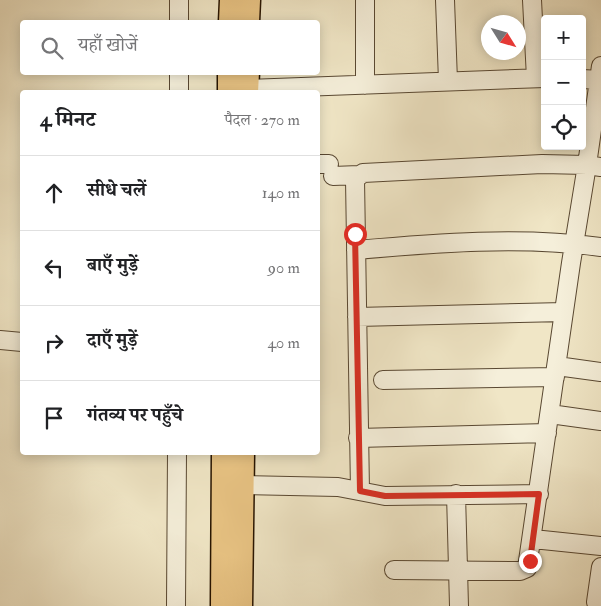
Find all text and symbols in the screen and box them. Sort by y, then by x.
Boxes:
north arrow [481,15,526,60]
map controls [541,15,586,150]
button: + [541,15,586,60]
search box [20,20,320,75]
text: यहाँ खोजें [78,33,138,57]
icon: search [38,34,66,62]
button: − [541,60,586,105]
button: locate [541,105,586,150]
text: 4 मिनट [40,106,96,133]
text: पैदल · 270 m [225,110,300,130]
text: सीधे चलें [87,178,146,202]
icon: ahead [40,179,68,207]
text: 140 m [262,183,300,203]
route start [344,223,367,246]
text: बाएँ मुड़ें [87,253,138,277]
icon: left [40,254,68,282]
text: 90 m [268,258,300,278]
text: दाएँ मुड़ें [87,328,138,352]
icon: right [40,329,68,357]
text: 40 m [267,333,300,353]
text: गंतव्य पर पहुँचे [87,403,183,427]
icon: arrive [40,404,68,432]
route end [519,550,542,573]

